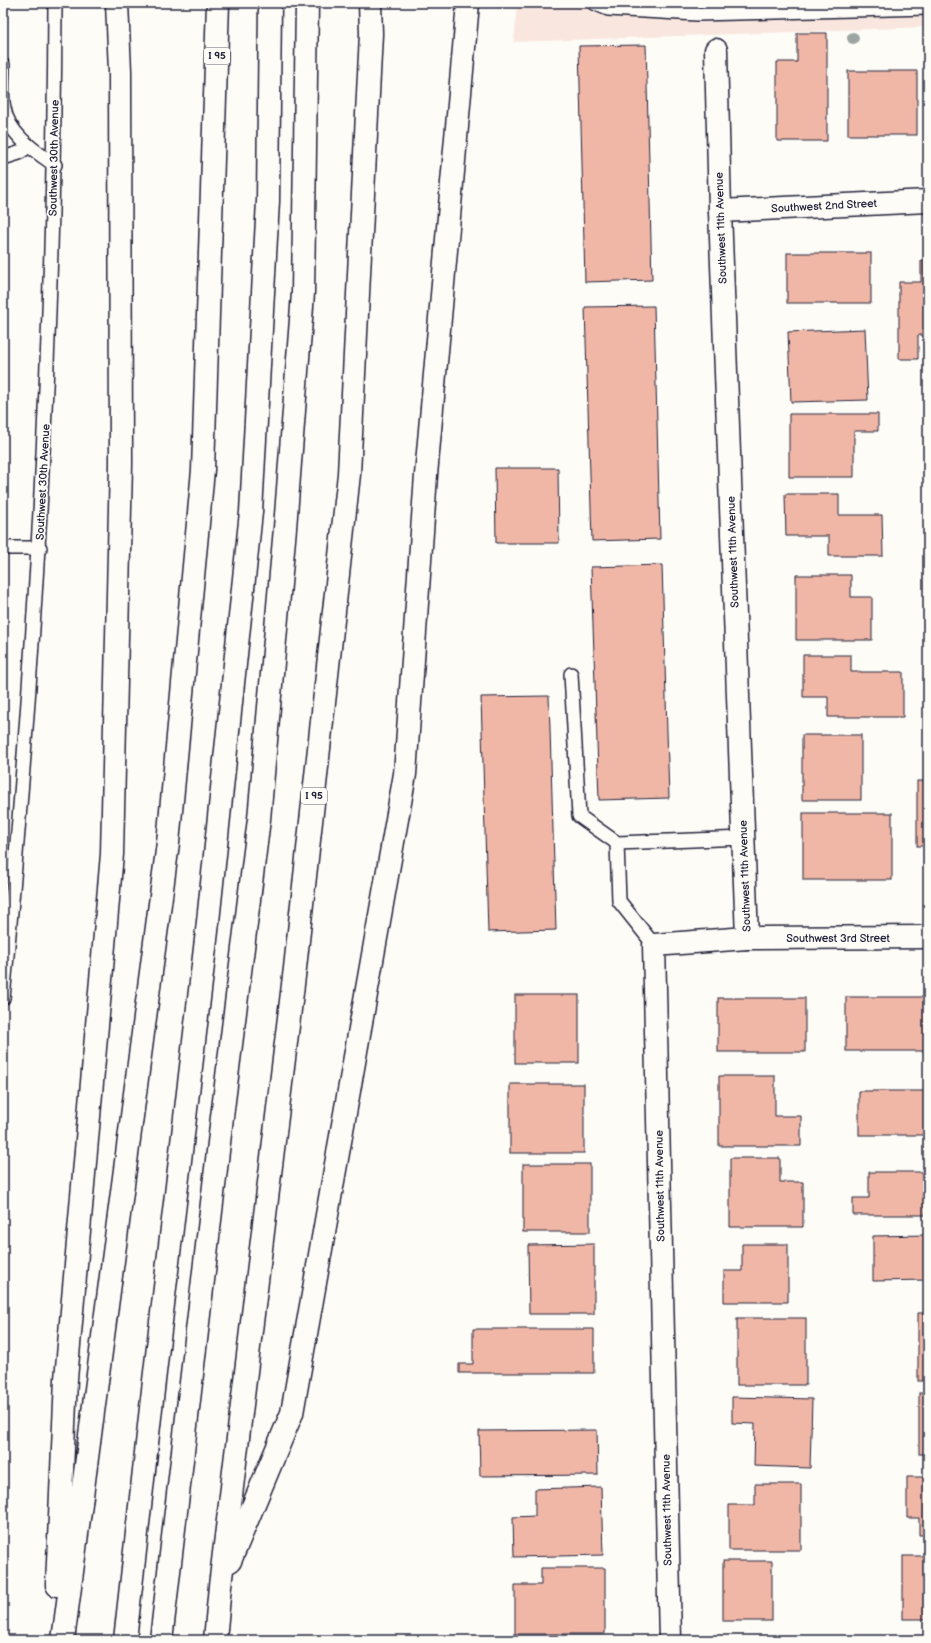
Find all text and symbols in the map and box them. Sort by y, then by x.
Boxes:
road number: I 95 [204,48,230,64]
street label: Southwest 30th Avenue [46,99,62,216]
street label: Southwest 11th Avenue [713,171,729,284]
street label: Southwest 2nd Street [771,197,878,215]
street label: Southwest 30th Avenue [33,423,53,541]
street label: Southwest 11th Avenue [725,495,741,608]
road number: I 95 [301,788,327,804]
street label: Southwest 11th Avenue [737,819,753,932]
street label: Southwest 3rd Street [786,932,890,945]
street label: Southwest 11th Avenue [653,1130,667,1242]
street label: Southwest 11th Avenue [660,1454,674,1566]

